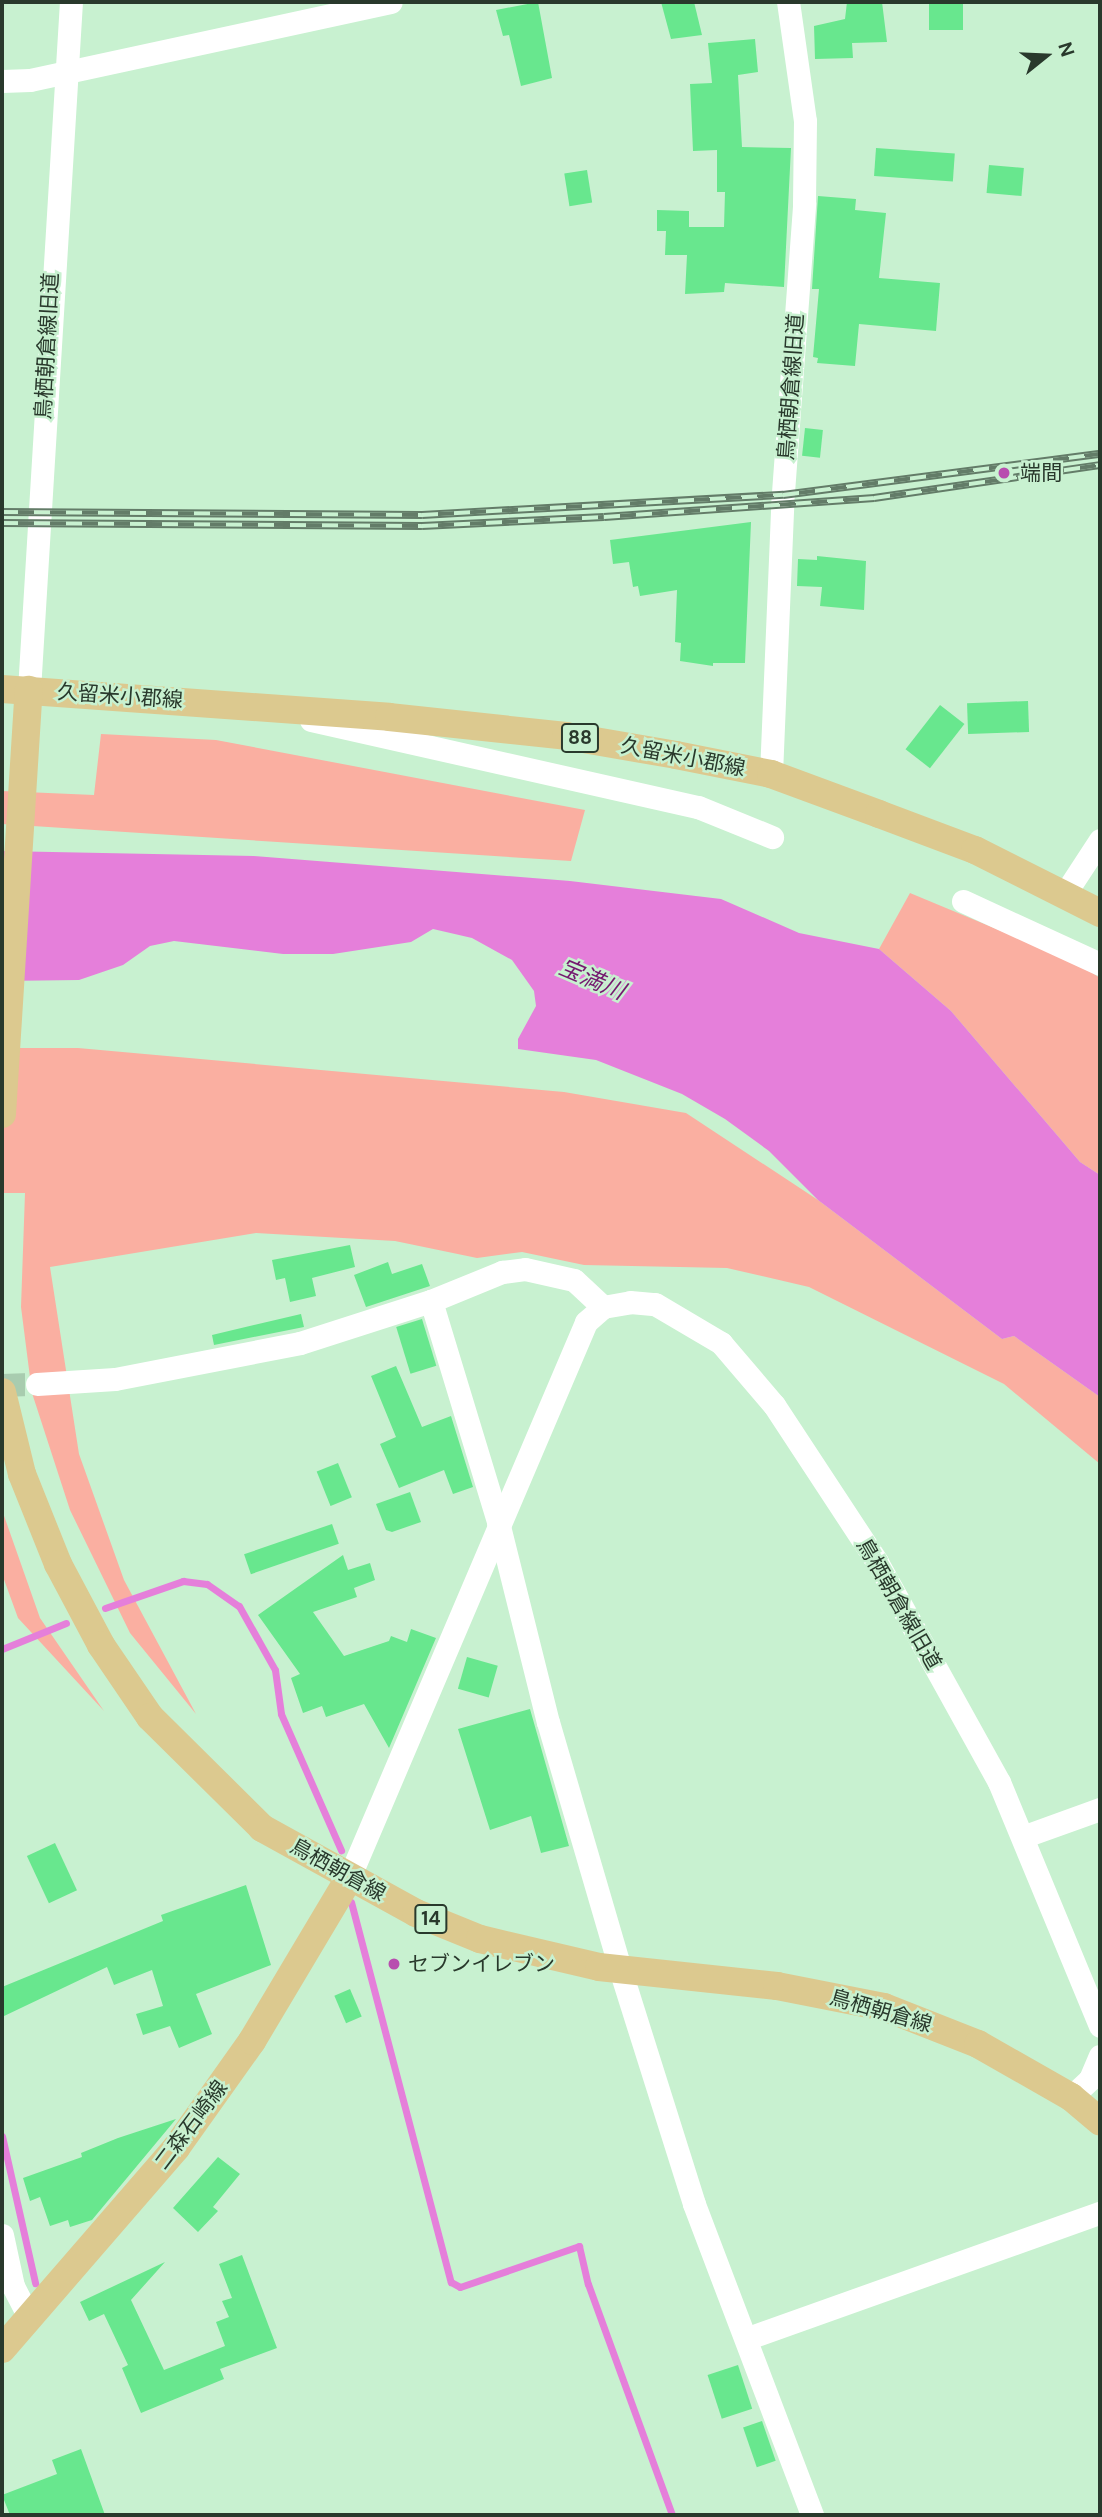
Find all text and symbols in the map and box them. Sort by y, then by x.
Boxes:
north arrow [1011,21,1081,91]
text: N [1052,39,1080,60]
street label: 鳥栖朝倉線旧道 [31,272,63,420]
street label: 鳥栖朝倉線旧道 [773,313,809,461]
place label: 端間 [1020,460,1062,486]
marker: 端間 [994,463,1014,483]
street label: 久留米小郡線 [56,679,184,713]
road number: 88 [561,722,599,754]
street label: 久留米小郡線 [619,733,747,781]
water label: 宝満川 [555,953,629,1005]
street label: 鳥栖朝倉線旧道 [851,1534,947,1674]
street label: 鳥栖朝倉線 [286,1834,390,1906]
road number: 14 [414,1904,448,1935]
place label: セブンイレブン [408,1951,555,1977]
marker: セブンイレブン [386,1956,402,1972]
street label: 鳥栖朝倉線 [827,1984,935,2038]
street label: 二森石崎線 [149,2075,233,2175]

